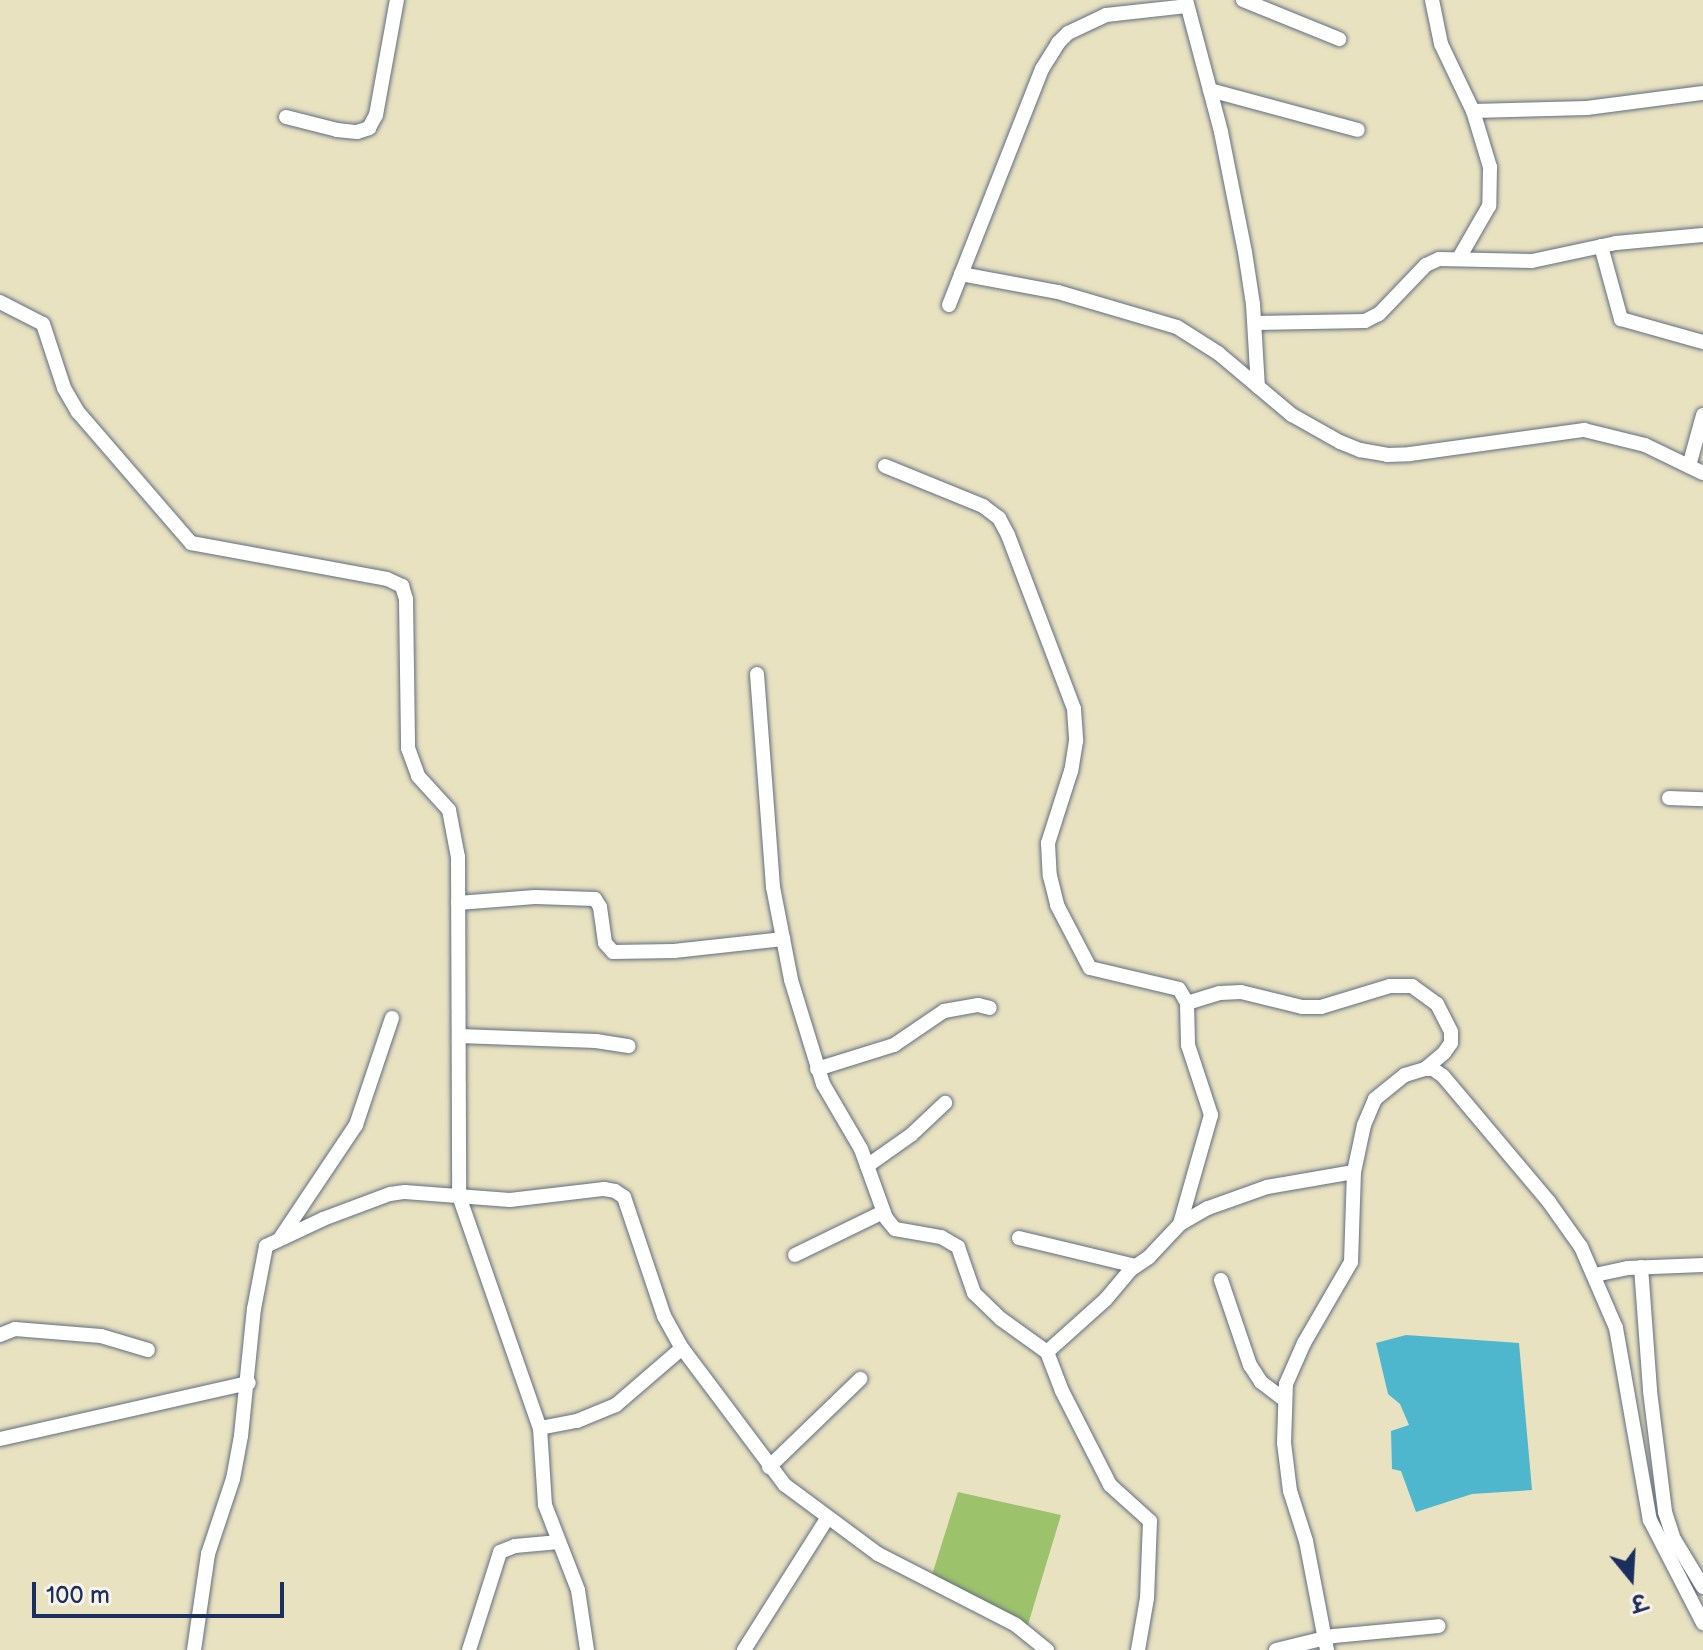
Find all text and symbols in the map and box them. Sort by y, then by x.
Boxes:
north arrow [1591,1538,1671,1618]
scale bar [36,1566,288,1616]
text: 100 m [46,1581,110,1610]
text: उ [1627,1586,1650,1616]

